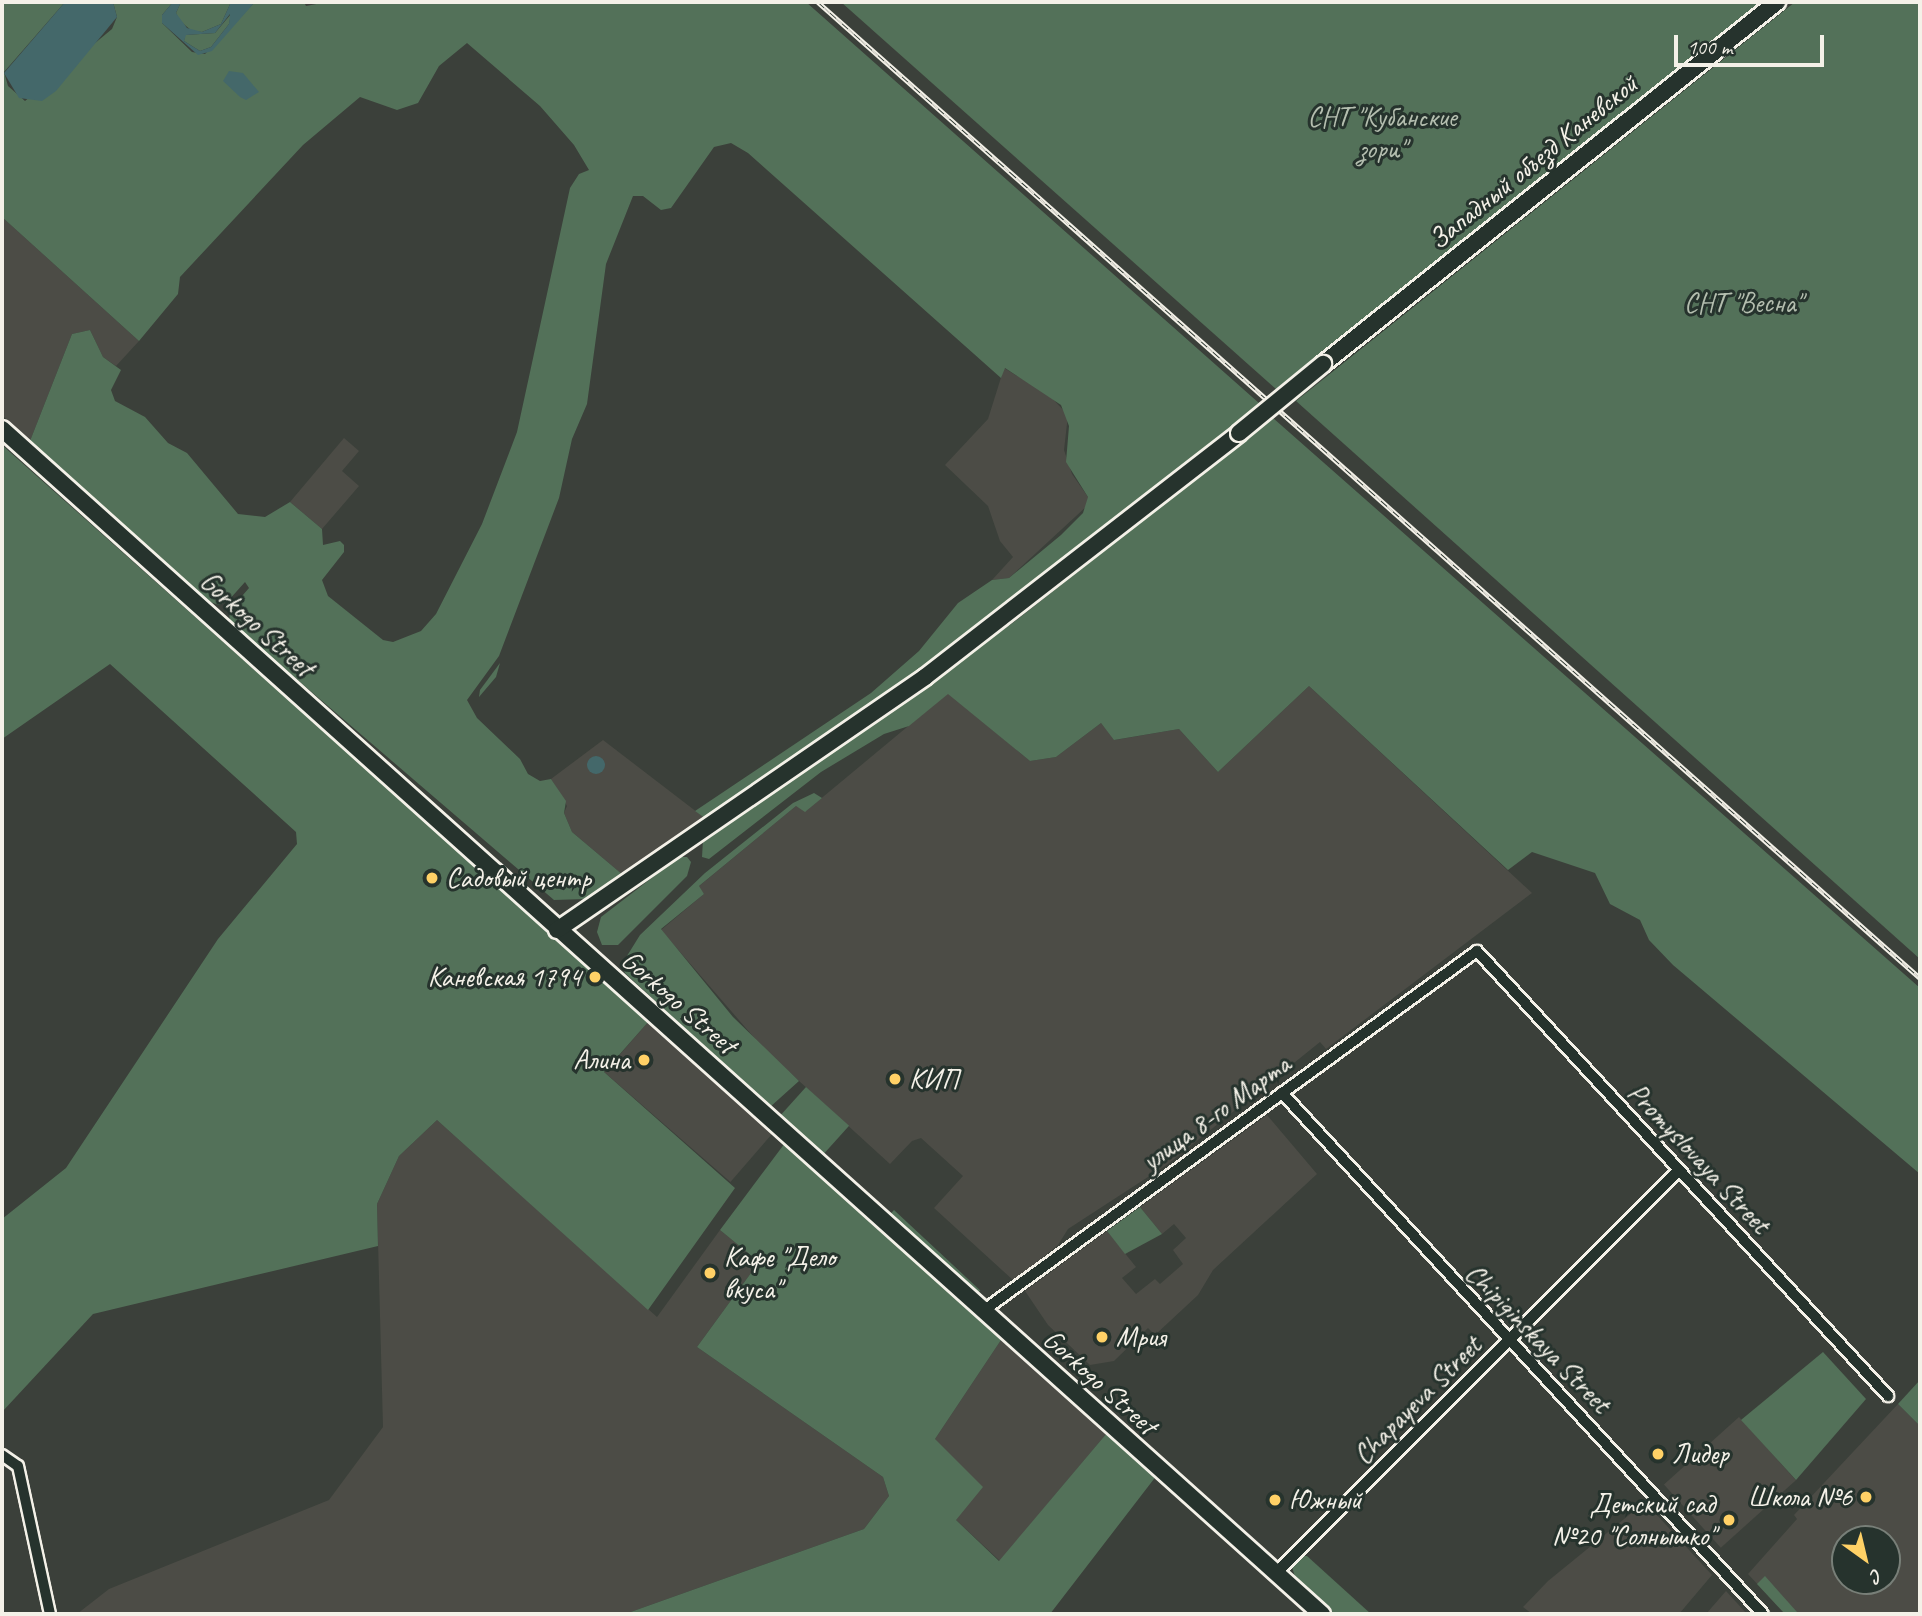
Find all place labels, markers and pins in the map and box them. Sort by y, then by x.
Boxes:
place label: Садовый центр [446,861,591,895]
marker: Садовый центр [424,870,440,886]
place label: Каневская 1794 [428,960,581,994]
marker: Каневская 1794 [587,969,603,985]
place label: Алина [573,1043,630,1077]
marker: Алина [636,1052,652,1068]
place label: КИП [909,1062,957,1096]
marker: КИП [887,1071,903,1087]
place label: Кафе "Дело вкуса" [724,1240,835,1306]
marker: Кафе "Дело вкуса" [702,1265,718,1281]
place label: Мрия [1116,1320,1166,1354]
marker: Мрия [1094,1329,1110,1345]
place label: Лидер [1672,1437,1729,1471]
marker: Лидер [1650,1446,1666,1462]
place label: Школа №6 [1748,1480,1852,1514]
place label: Южный [1289,1483,1362,1517]
place label: Детский сад №20 "Солнышко" [1552,1487,1715,1553]
marker: Школа №6 [1858,1489,1874,1505]
marker: Южный [1267,1492,1283,1508]
marker: Детский сад №20 "Солнышко" [1721,1512,1737,1528]

